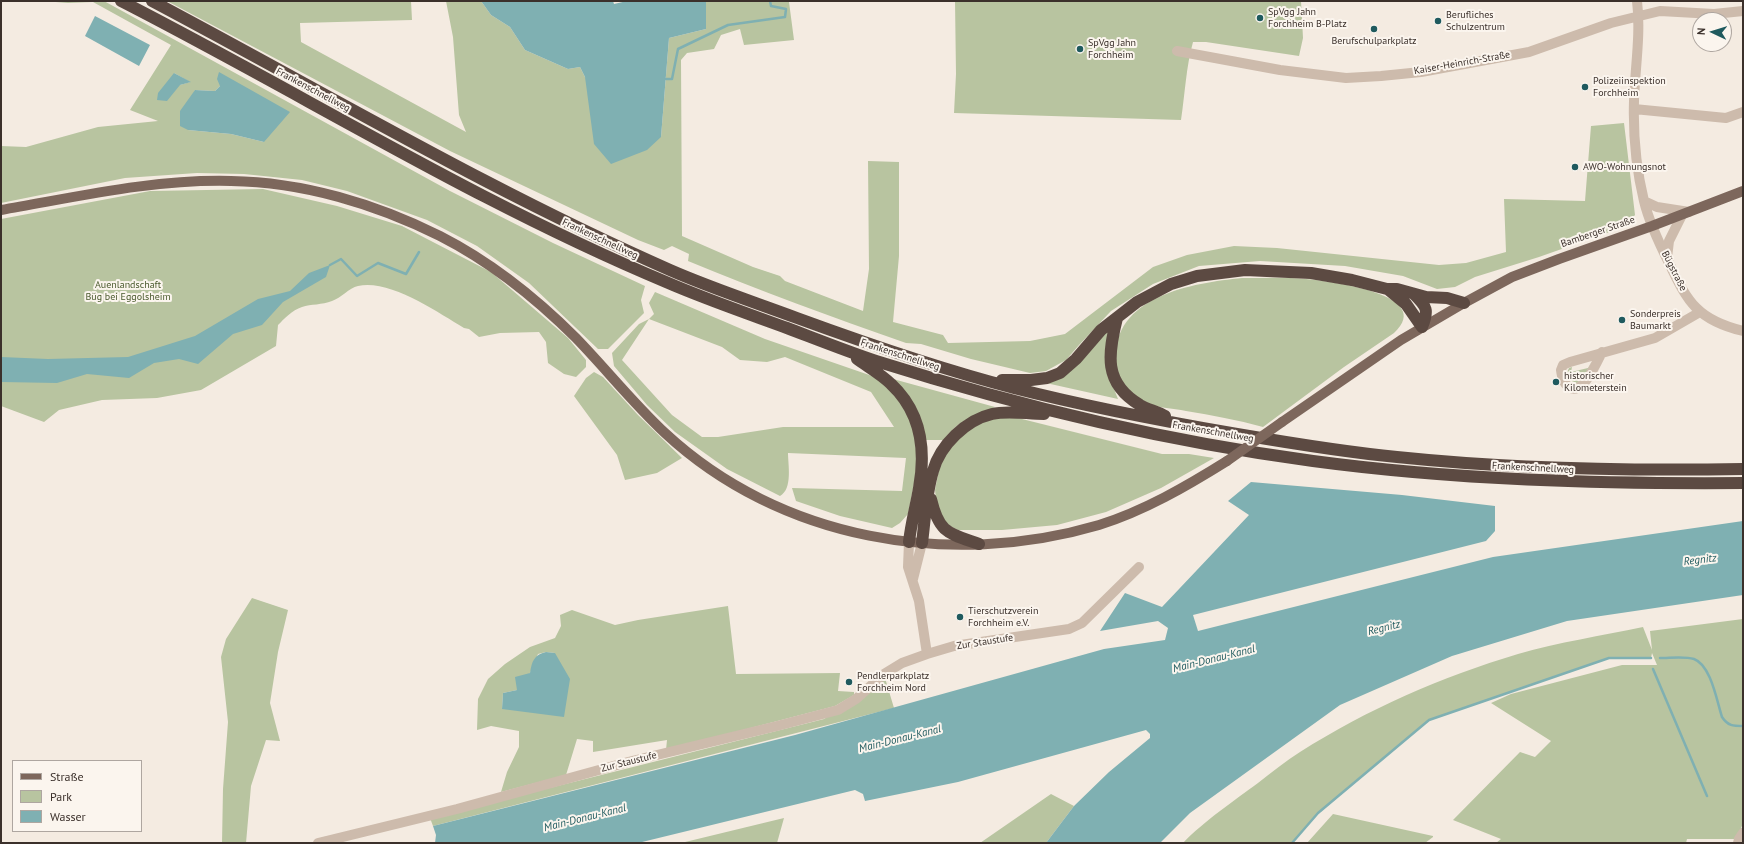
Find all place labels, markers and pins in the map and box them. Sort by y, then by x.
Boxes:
place label: SpVgg Jahn Forchheim B-Platz [1268,6,1347,30]
place label: Berufliches Schulzentrum [1446,9,1505,32]
marker: SpVgg Jahn Forchheim B-Platz [1255,13,1265,23]
marker: Berufliches Schulzentrum [1433,16,1443,26]
marker: Berufschulparkplatz [1369,24,1379,34]
place label: Berufschulparkplatz [1331,35,1417,47]
place label: SpVgg Jahn Forchheim [1088,37,1136,60]
marker: SpVgg Jahn Forchheim [1075,44,1085,54]
place label: Polizeiinspektion Forchheim [1593,75,1666,98]
marker: Polizeiinspektion Forchheim [1580,82,1590,92]
place label: AWO-Wohnungsnot [1583,161,1666,173]
marker: AWO-Wohnungsnot [1570,162,1580,172]
place label: Sonderpreis Baumarkt [1630,308,1681,332]
marker: Sonderpreis Baumarkt [1617,315,1627,325]
place label: historischer Kilometerstein [1564,370,1627,394]
marker: historischer Kilometerstein [1551,377,1561,387]
place label: Tierschutzverein Forchheim e.V. [968,605,1038,628]
marker: Tierschutzverein Forchheim e.V. [955,612,965,622]
place label: Pendlerparkplatz Forchheim Nord [857,670,929,694]
marker: Pendlerparkplatz Forchheim Nord [844,677,854,687]

